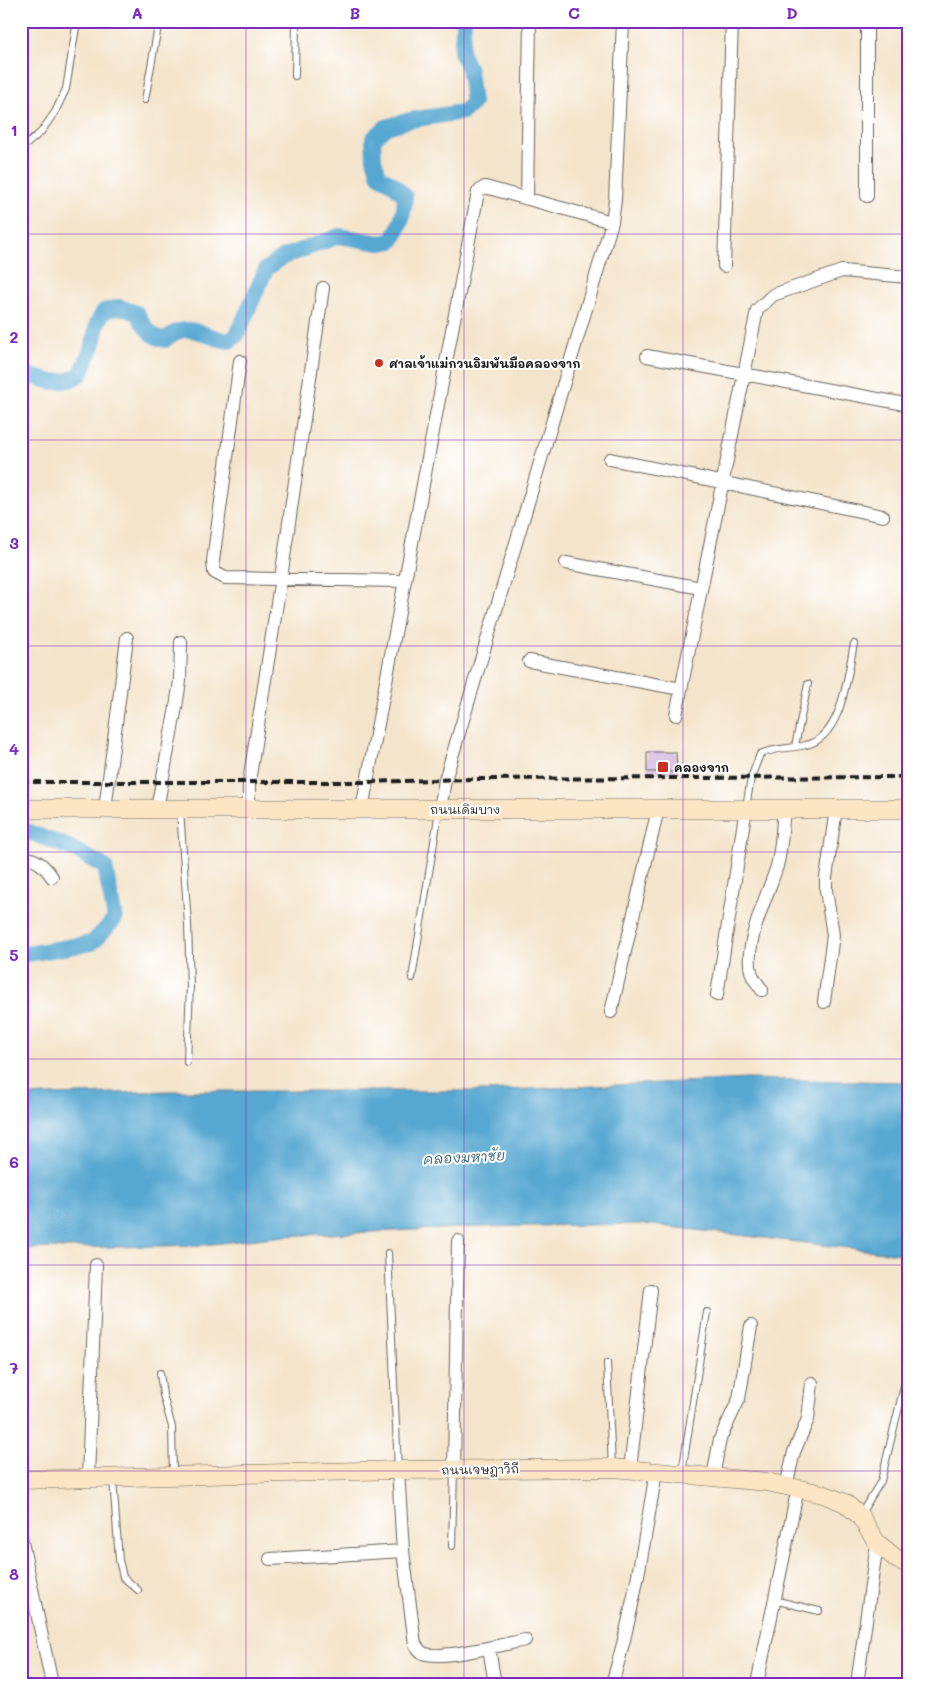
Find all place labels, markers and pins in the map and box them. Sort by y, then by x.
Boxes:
place label: ศาลเจ้าแม่กวนอิมพันมือคลองจาก [389,355,580,371]
marker: ศาลเจ้าแม่กวนอิมพันมือคลองจาก [373,357,385,369]
place label: คลองจาก [674,759,729,775]
marker: คลองจาก [656,760,670,774]

